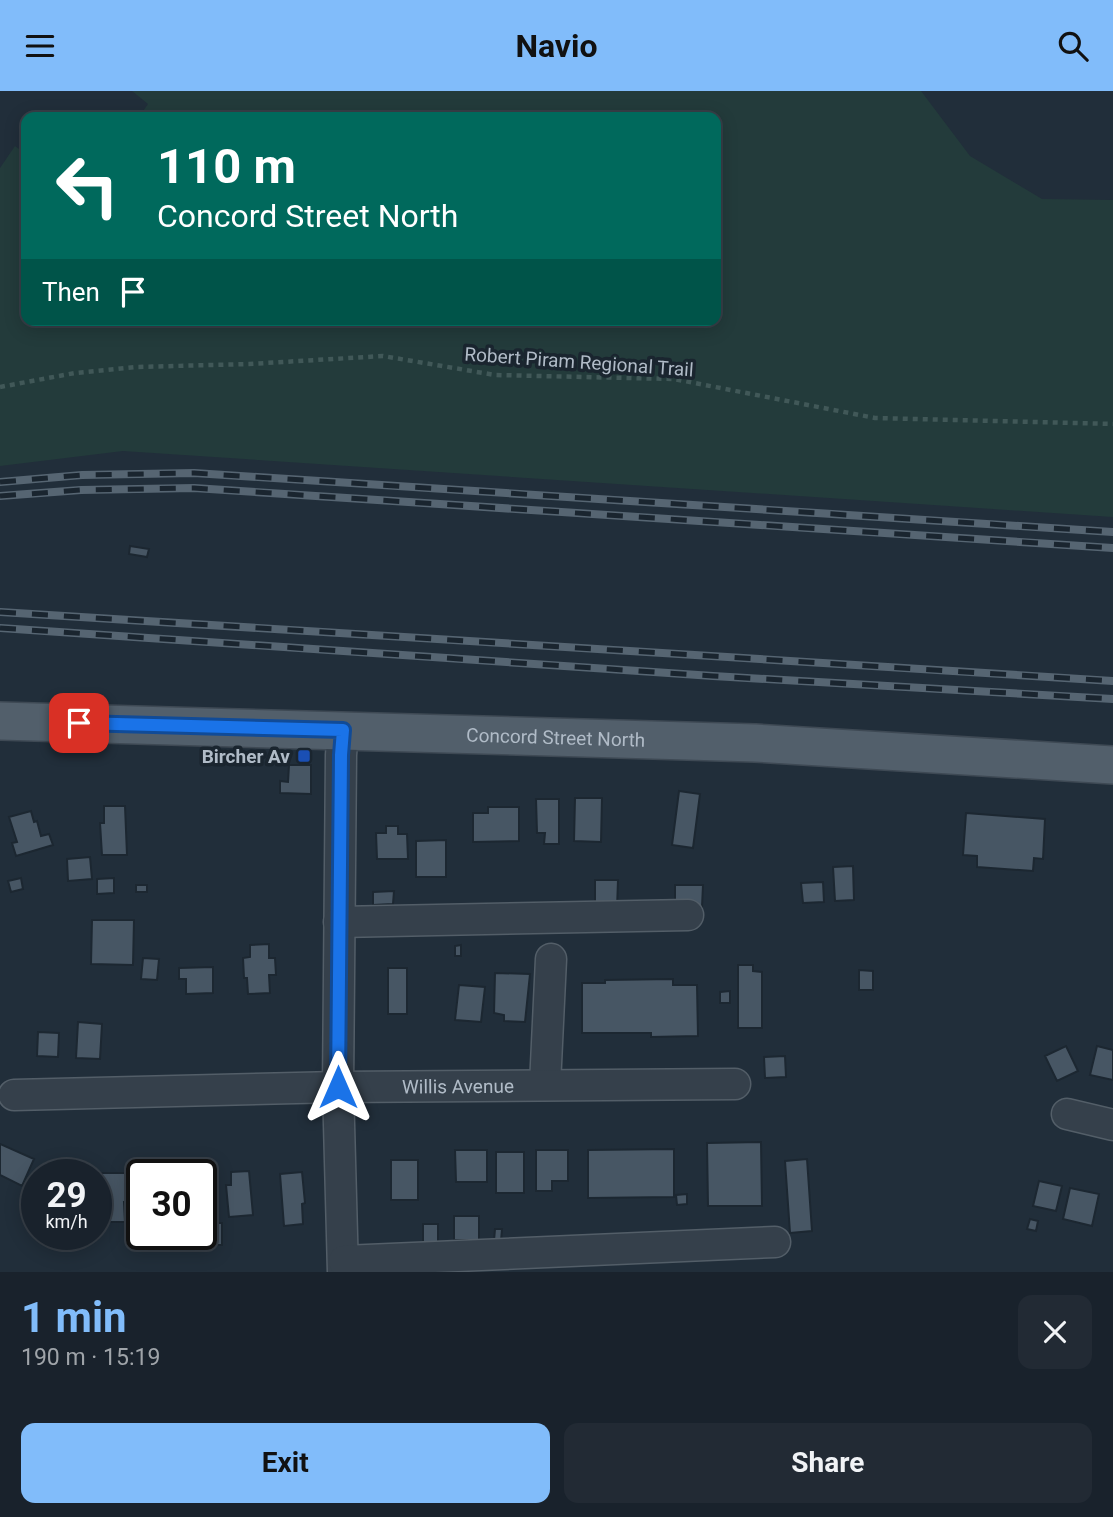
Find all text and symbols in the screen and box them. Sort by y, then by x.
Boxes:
icon: menu [21,27,59,65]
text: Navio [515,27,598,65]
icon: search [1054,27,1092,65]
text: 110 m [157,138,296,195]
icon: left [42,140,133,231]
text: Concord Street North [157,197,458,235]
icon: arrive [114,273,152,311]
text: Then [42,277,100,307]
street label: Robert Piram Regional Trail [464,343,694,381]
pin [49,693,109,753]
icon: arrive [60,704,98,742]
street label: Concord Street North [466,723,646,751]
place label: Bircher Av [202,745,290,768]
marker: Bircher Av [296,748,312,764]
position arrow [301,1050,375,1124]
street label: Willis Avenue [402,1074,514,1098]
speed limit sign: 30 [126,1159,217,1250]
text: 29 [46,1175,87,1216]
text: km/h [45,1211,88,1232]
text: 1 min [21,1293,127,1342]
button: close [1018,1295,1092,1369]
text: 190 m · 15:19 [21,1344,160,1371]
button: Exit [21,1423,550,1503]
button: Share [564,1423,1092,1503]

